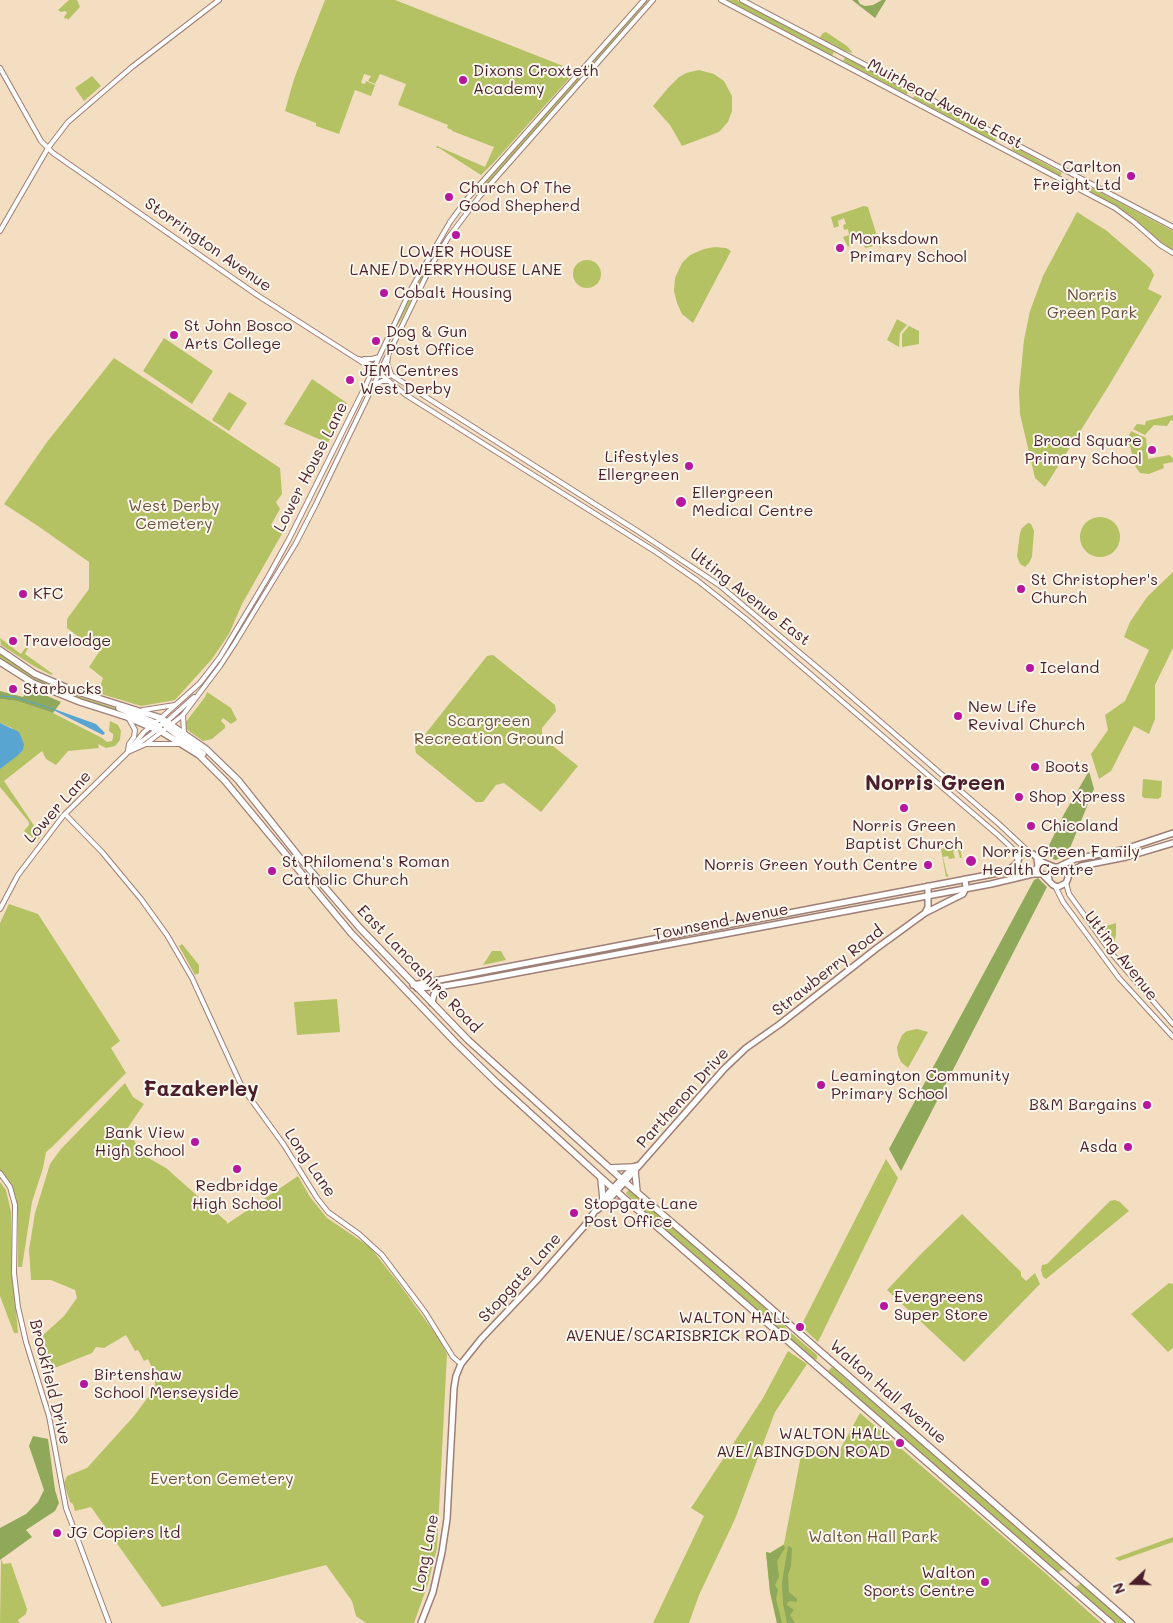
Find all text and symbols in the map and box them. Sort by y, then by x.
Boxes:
street label: Muirhead Avenue East [864,55,1026,153]
place label: Dixons Croxteth Academy [473,61,598,99]
marker: Dixons Croxteth Academy [457,74,469,86]
place label: Carlton Freight Ltd [1033,157,1121,195]
marker: Carlton Freight Ltd [1125,170,1137,182]
place label: Church Of The Good Shepherd [459,178,580,216]
marker: Church Of The Good Shepherd [443,191,455,203]
street label: Storrington Avenue [141,194,275,296]
marker: LOWER HOUSE LANE/DWERRYHOUSE LANE [450,229,462,241]
place label: Monksdown Primary School [850,229,967,267]
place label: LOWER HOUSE LANE/DWERRYHOUSE LANE [350,242,562,280]
marker: Monksdown Primary School [834,242,846,254]
place label: Cobalt Housing [394,283,512,303]
park label: Norris Green Park [1047,285,1137,323]
marker: Cobalt Housing [378,287,390,299]
place label: St John Bosco Arts College [184,316,293,354]
place label: Dog & Gun Post Office [386,322,475,360]
marker: St John Bosco Arts College [168,329,180,341]
marker: Dog & Gun Post Office [370,335,382,347]
place label: JEM Centres West Derby [360,361,459,399]
marker: JEM Centres West Derby [344,374,356,386]
street label: Lower House Lane [270,399,352,535]
place label: Broad Square Primary School [1025,431,1142,469]
marker: Broad Square Primary School [1146,444,1158,456]
place label: Lifestyles Ellergreen [598,447,679,485]
marker: Lifestyles Ellergreen [683,460,695,472]
place label: Ellergreen Medical Centre [692,483,813,521]
marker: Ellergreen Medical Centre [674,495,688,509]
park label: West Derby Cemetery [128,496,220,534]
street label: Utting Avenue East [686,544,814,650]
place label: St Christopher's Church [1031,570,1158,608]
marker: St Christopher's Church [1015,583,1027,595]
place label: KFC [33,584,63,604]
marker: KFC [17,588,29,600]
place label: Travelodge [23,631,111,651]
marker: Travelodge [7,635,19,647]
place label: Iceland [1040,658,1099,678]
marker: Iceland [1024,662,1036,674]
place label: Starbucks [23,679,102,699]
marker: Starbucks [7,683,19,695]
place label: New Life Revival Church [968,697,1085,735]
marker: New Life Revival Church [952,710,964,722]
park label: Scargreen Recreation Ground [414,711,564,749]
place label: Boots [1045,757,1089,777]
marker: Boots [1029,761,1041,773]
street label: Lower Lane [21,767,95,847]
district label: Norris Green [865,771,1005,797]
place label: Shop Xpress [1029,787,1125,807]
marker: Shop Xpress [1013,791,1025,803]
marker: Norris Green Baptist Church [898,802,910,814]
place label: Norris Green Baptist Church [845,816,963,854]
place label: Chicoland [1041,816,1118,836]
marker: Chicoland [1025,820,1037,832]
place label: Norris Green Family Health Centre [982,842,1140,880]
place label: St Philomena's Roman Catholic Church [282,852,450,890]
marker: Norris Green Family Health Centre [964,854,978,868]
place label: Norris Green Youth Centre [704,855,918,875]
marker: Norris Green Youth Centre [922,859,934,871]
marker: St Philomena's Roman Catholic Church [266,865,278,877]
street label: Townsend Avenue [652,900,790,944]
street label: East Lancashire Road [353,901,485,1037]
street label: Utting Avenue [1080,907,1162,1005]
street label: Strawberry Road [769,922,887,1020]
street label: Parthenon Drive [633,1044,733,1152]
place label: Leamington Community Primary School [831,1066,1010,1104]
district label: Fazakerley [143,1077,259,1103]
marker: Leamington Community Primary School [815,1079,827,1091]
place label: B&M Bargains [1029,1095,1137,1115]
marker: B&M Bargains [1141,1099,1153,1111]
place label: Bank View High School [95,1123,185,1161]
street label: Long Lane [280,1125,340,1201]
marker: Bank View High School [189,1136,201,1148]
place label: Asda [1079,1137,1118,1157]
marker: Asda [1122,1141,1134,1153]
marker: Redbridge High School [231,1163,243,1175]
place label: Redbridge High School [192,1176,282,1214]
place label: Stopgate Lane Post Office [584,1194,698,1232]
marker: Stopgate Lane Post Office [568,1207,580,1219]
street label: Stopgate Lane [475,1229,565,1327]
place label: Evergreens Super Store [894,1287,988,1325]
marker: Evergreens Super Store [878,1300,890,1312]
place label: WALTON HALL AVENUE/SCARISBRICK ROAD [566,1308,790,1346]
street label: Brookfield Drive [25,1318,75,1446]
marker: WALTON HALL AVENUE/SCARISBRICK ROAD [794,1321,806,1333]
street label: Walton Hall Avenue [826,1336,950,1448]
place label: Birtenshaw School Merseyside [94,1365,239,1403]
marker: Birtenshaw School Merseyside [78,1378,90,1390]
place label: WALTON HALL AVE/ABINGDON ROAD [716,1424,890,1462]
marker: WALTON HALL AVE/ABINGDON ROAD [894,1437,906,1449]
park label: Everton Cemetery [150,1469,294,1489]
street label: Long Lane [409,1513,443,1593]
place label: JG Copiers ltd [67,1523,180,1543]
marker: JG Copiers ltd [51,1527,63,1539]
park label: Walton Hall Park [808,1527,938,1547]
north arrow [1108,1558,1158,1608]
place label: Walton Sports Centre [863,1563,975,1601]
marker: Walton Sports Centre [979,1576,991,1588]
text: N [1108,1580,1129,1597]

